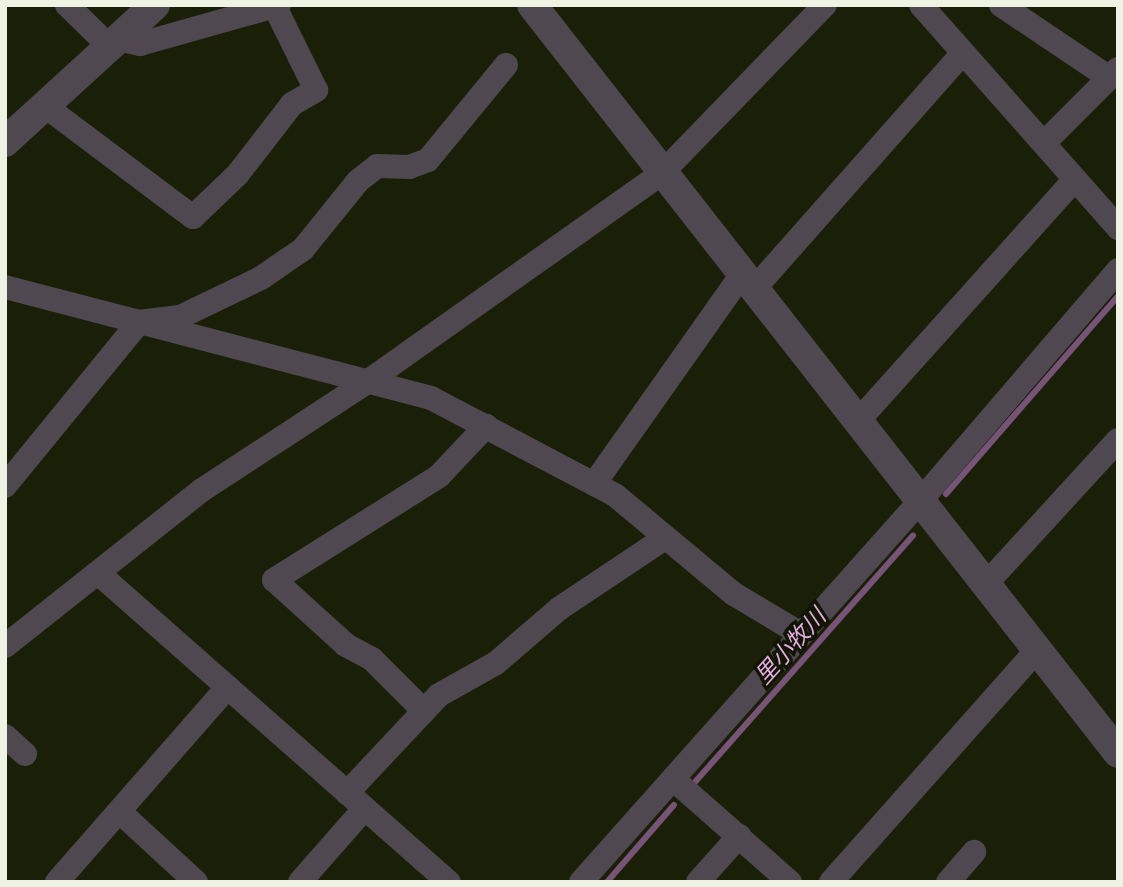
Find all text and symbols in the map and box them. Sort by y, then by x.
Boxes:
water label: 里小牧川 [750,604,832,690]

